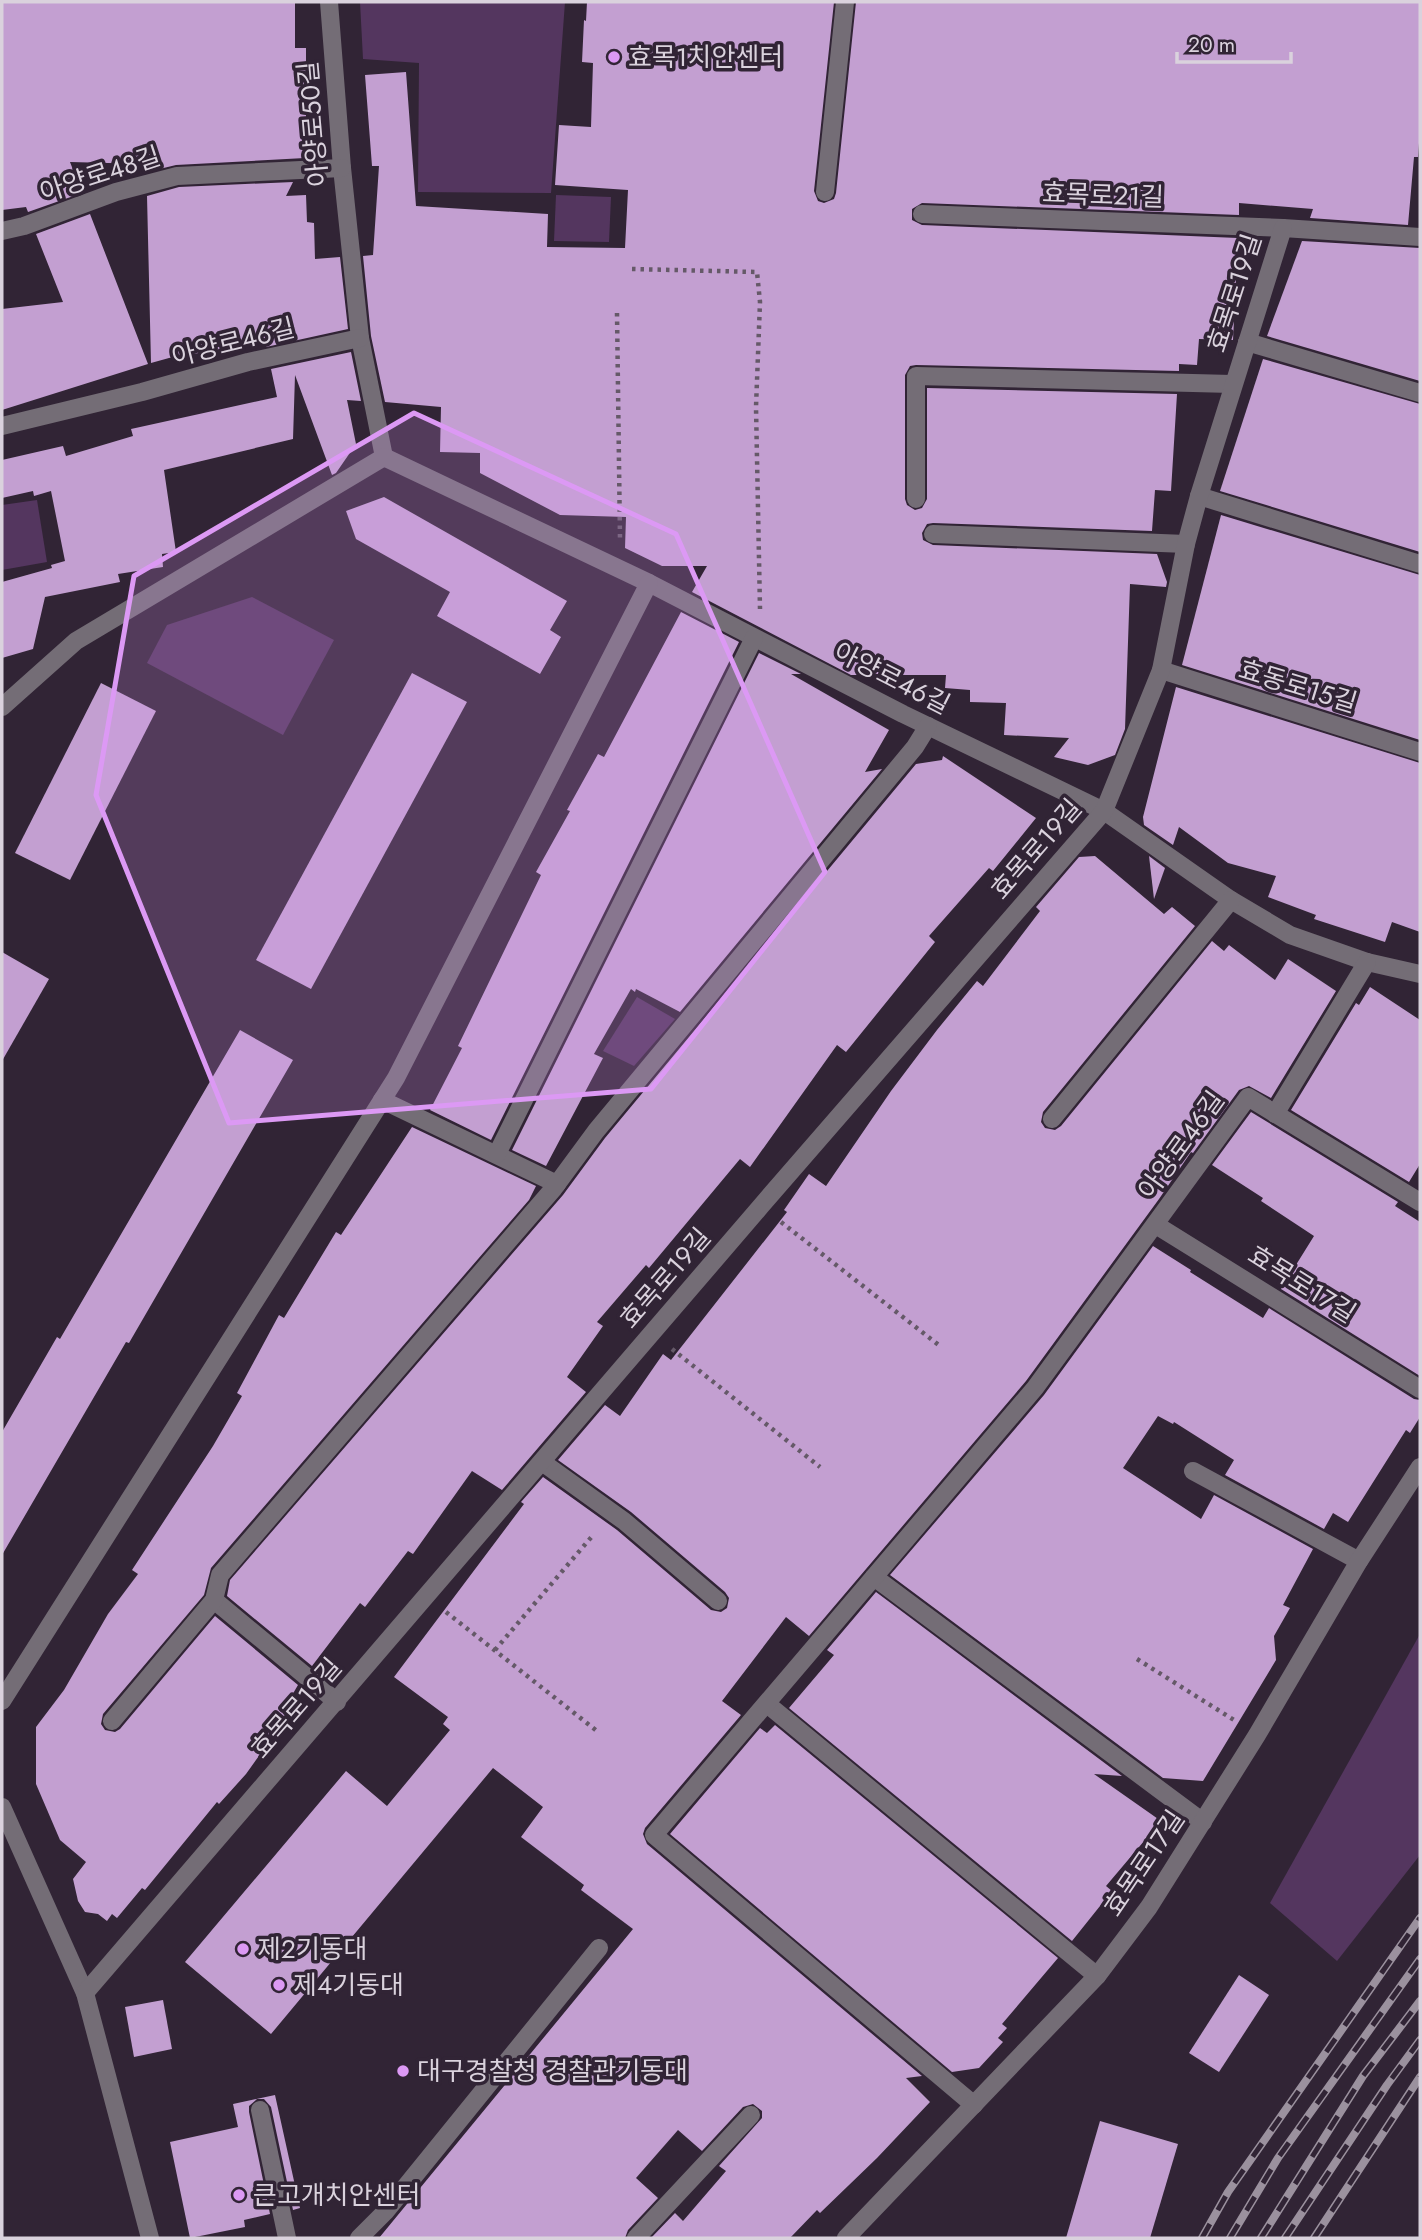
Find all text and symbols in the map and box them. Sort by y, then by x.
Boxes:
scale bar [1177,21,1291,65]
text: 20 m [1188,30,1235,60]
place label: 효목1치안센터 [628,38,783,76]
marker: 효목1치안센터 [606,49,622,65]
street label: 아양로50길 [289,60,337,188]
street label: 아양로48길 [35,137,165,211]
street label: 효목로21길 [1041,174,1165,216]
street label: 효목로19길 [1197,229,1271,357]
street label: 아양로46길 [167,308,299,376]
street label: 아양로46길 [827,633,957,723]
street label: 효동로15길 [1234,650,1362,722]
street label: 효목로19길 [982,790,1090,908]
street label: 아양로46길 [1129,1083,1233,1207]
street label: 효목로19길 [611,1219,719,1337]
street label: 효목로17길 [1241,1236,1363,1332]
street label: 효목로19길 [242,1649,350,1767]
street label: 효목로17길 [1094,1802,1194,1924]
place label: 제2기동대 [257,1930,367,1968]
marker: 제2기동대 [235,1941,251,1957]
place label: 제4기동대 [293,1966,404,2004]
marker: 제4기동대 [271,1977,287,1993]
place label: 대구경찰청 경찰관기동대 [417,2052,688,2090]
marker: 대구경찰청 경찰관기동대 [395,2063,411,2079]
place label: 큰고개치안센터 [253,2176,420,2214]
marker: 큰고개치안센터 [231,2187,247,2203]

